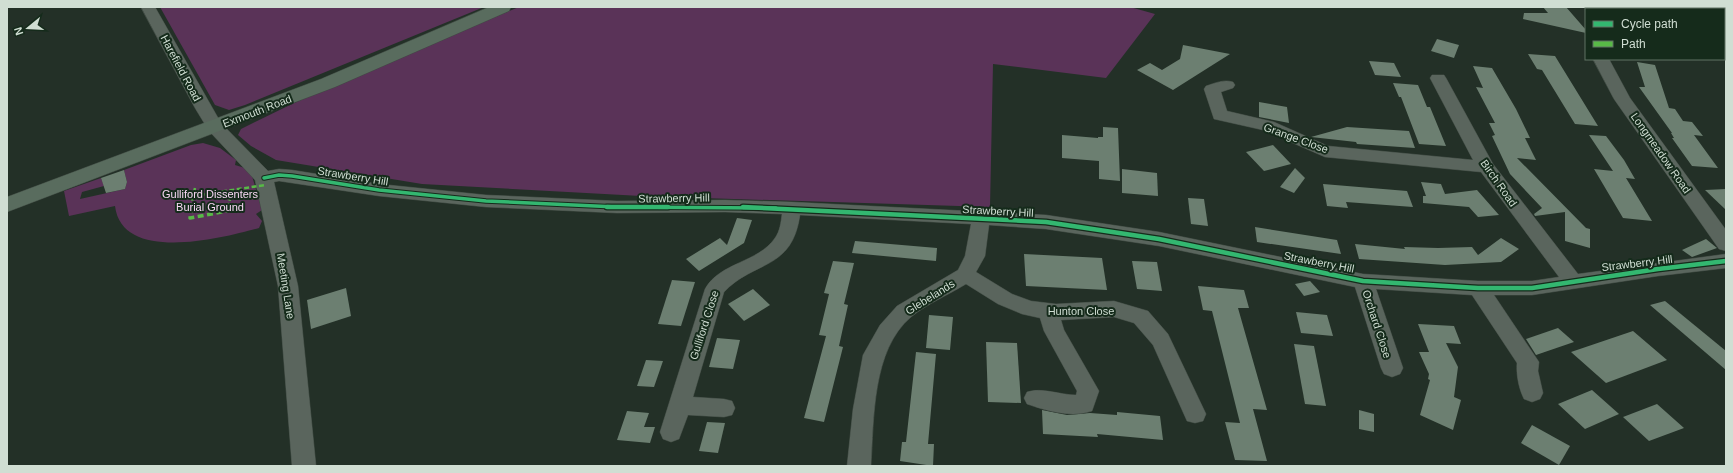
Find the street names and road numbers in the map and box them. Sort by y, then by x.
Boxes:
street label: Harefield Road [158,33,204,103]
street label: Exmouth Road [221,92,293,130]
street label: Longmeadow Road [1629,110,1693,196]
street label: Grange Close [1262,121,1330,155]
street label: Birch Road [1478,157,1520,209]
street label: Strawberry Hill [317,164,389,188]
street label: Strawberry Hill [638,191,710,205]
street label: Strawberry Hill [962,203,1034,219]
street label: Strawberry Hill [1283,249,1355,275]
street label: Meeting Lane [275,252,297,320]
street label: Strawberry Hill [1601,253,1673,273]
street label: Glebelands [903,277,957,317]
street label: Orchard Close [1360,288,1394,360]
street label: Gulliford Close [687,289,721,361]
street label: Hunton Close [1048,305,1114,317]

